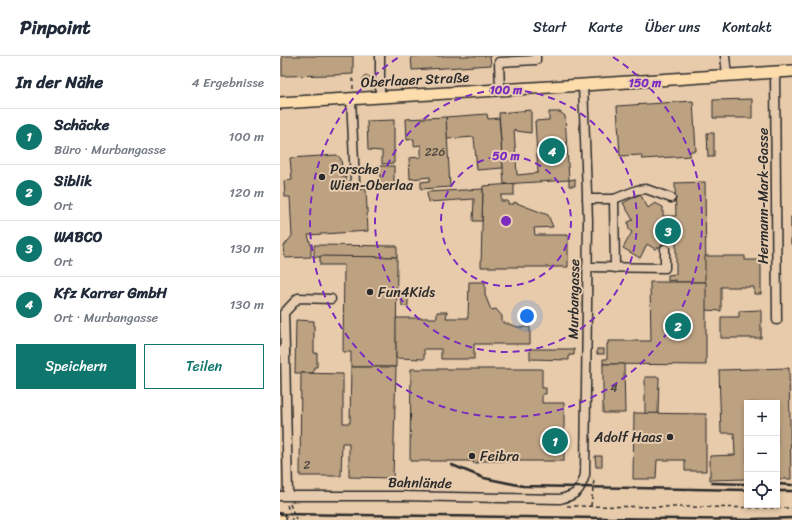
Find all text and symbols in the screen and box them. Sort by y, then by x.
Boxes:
text: Pinpoint [20,11,91,44]
text: Start [533,15,566,40]
text: Karte [588,15,623,40]
text: Über uns [645,15,700,40]
text: Kontakt [722,15,772,40]
street label: Oberlaaer Straße [360,65,470,95]
text: In der Nähe [16,67,103,97]
text: 4 Ergebnisse [192,71,264,94]
text: 150 m [629,72,662,94]
text: 100 m [490,79,523,101]
text: Schäcke [54,112,109,138]
text: 1 [26,125,32,148]
text: 100 m [229,125,264,148]
street label: Hermann-Mark-Gasse [751,128,776,264]
pin: 4 [539,136,565,166]
text: Büro · Murbangasse [54,138,166,161]
house number: 226 [425,141,446,163]
text: 50 m [492,145,520,167]
place label: Porsche Wien-Oberlaa [330,157,414,198]
text: Siblik [54,168,92,194]
marker: Porsche Wien-Oberlaa [317,172,327,182]
text: 2 [25,181,33,204]
text: 120 m [229,181,264,204]
text: Ort [54,194,73,217]
centre of rings [499,214,513,228]
pin: 3 [655,216,681,246]
text: WABCO [54,224,103,250]
text: 3 [25,237,33,260]
text: 130 m [230,237,264,260]
text: Ort [54,250,73,273]
street label: Murbangasse [561,259,587,339]
text: Kfz Karrer GmbH [54,280,167,306]
place label: Fun4Kids [378,280,435,305]
marker: Fun4Kids [365,287,375,297]
text: 4 [25,293,33,316]
text: 130 m [230,293,264,316]
text: Ort · Murbangasse [54,306,158,329]
your location [517,306,537,326]
pin: 2 [665,311,691,341]
button: Speichern [16,344,136,389]
button: Teilen [144,344,264,389]
house number: 4 [610,377,618,399]
map controls [744,400,780,508]
button: + [744,400,780,436]
place label: Adolf Haas [593,425,663,450]
pin: 1 [542,426,568,456]
marker: Adolf Haas [665,432,675,442]
button: − [744,436,780,472]
place label: Feibra [480,444,519,469]
marker: Feibra [467,451,477,461]
house number: 2 [304,454,311,476]
street label: Bahnlände [388,470,452,496]
button: locate [744,472,780,508]

